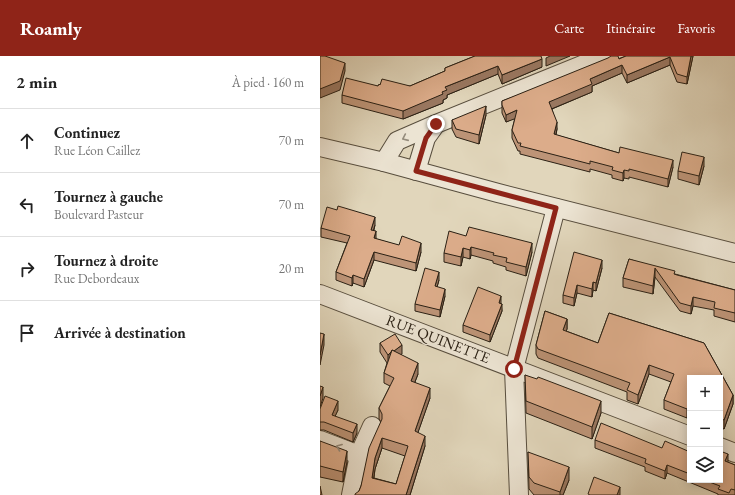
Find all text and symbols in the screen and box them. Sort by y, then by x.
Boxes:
text: Roamly [20,16,82,41]
text: Carte [554,19,584,37]
text: Itinéraire [606,19,656,37]
text: Favoris [678,19,715,37]
text: 2 min [16,71,57,93]
text: À pied · 160 m [232,74,304,91]
route end [427,115,445,133]
text: Continuez [54,123,120,142]
icon: ahead [16,130,38,152]
text: 70 m [279,132,304,149]
one-way arrow [402,133,409,141]
text: Rue Léon Caillez [54,142,140,159]
text: Tournez à gauche [54,187,163,206]
icon: left [16,194,38,216]
text: 70 m [279,196,304,213]
text: Boulevard Pasteur [54,206,144,223]
text: Tournez à droite [54,251,158,270]
icon: right [16,258,38,280]
text: 20 m [279,260,304,277]
text: Rue Debordeaux [54,270,139,287]
street label: RUE QUINETTE [384,310,493,367]
icon: arrive [16,322,38,344]
text: Arrivée à destination [54,323,186,342]
route start [505,360,523,378]
map controls [687,375,723,483]
button: + [687,375,723,411]
button: − [687,411,723,447]
one-way arrow [336,444,343,452]
button: layers [687,447,723,483]

